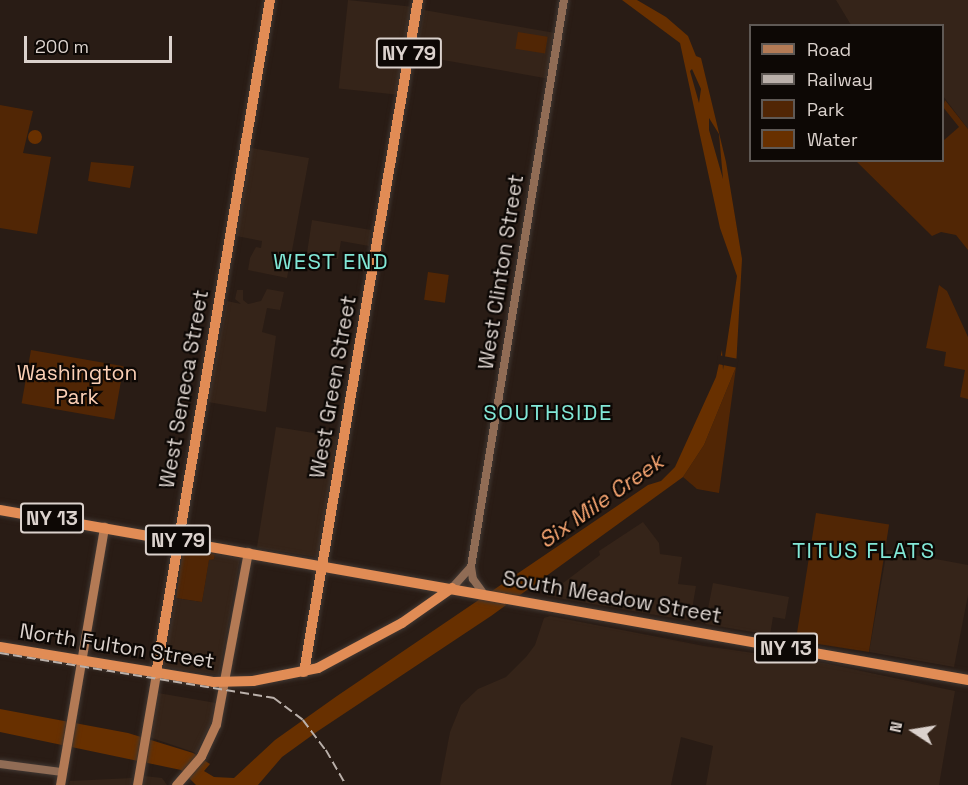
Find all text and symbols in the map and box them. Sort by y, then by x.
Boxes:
scale bar [27,24,176,62]
legend [749,24,944,162]
text: 200 m [35,35,89,58]
road number: NY 79 [374,36,444,70]
text: Road [807,38,851,61]
text: Railway [807,68,873,91]
text: Park [807,98,844,121]
text: Water [807,128,858,151]
street label: West Clinton Street [473,173,529,371]
district label: WEST END [273,249,389,275]
street label: West Seneca Street [154,288,214,490]
street label: West Green Street [305,294,361,480]
park label: Washington Park [17,360,137,410]
district label: SOUTHSIDE [483,400,613,426]
water label: Six Mile Creek [534,448,668,554]
road number: NY 13 [19,501,85,535]
road number: NY 79 [144,523,213,557]
district label: TITUS FLATS [792,538,936,564]
street label: South Meadow Street [501,565,723,629]
street label: North Fulton Street [18,618,216,674]
road number: NY 13 [753,631,819,665]
north arrow [884,701,944,761]
text: N [885,720,907,735]

